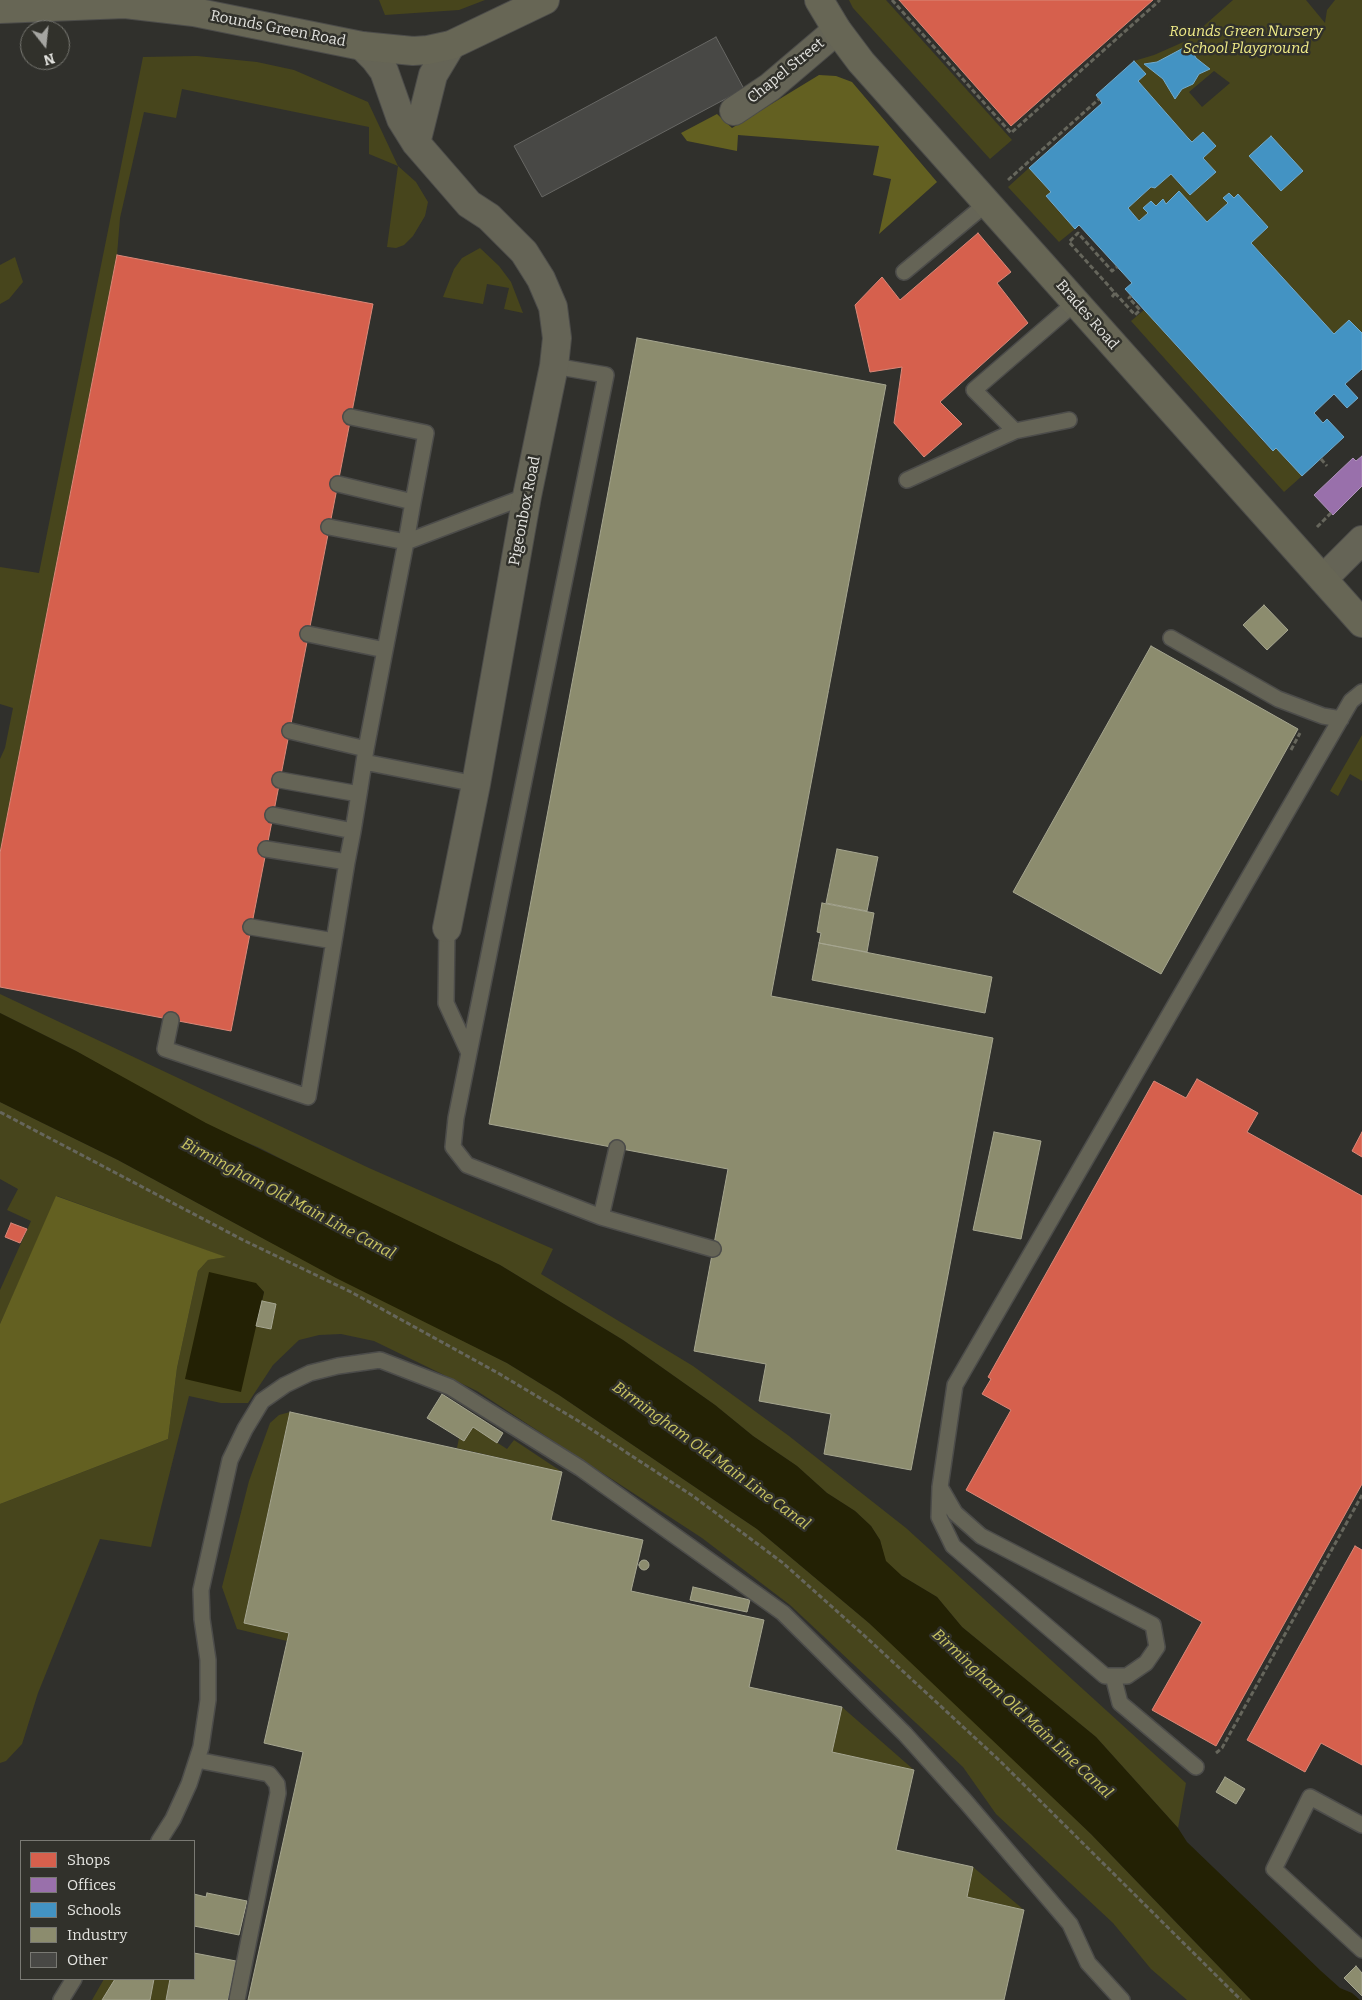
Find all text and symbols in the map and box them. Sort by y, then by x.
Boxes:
street label: Rounds Green Road [209,7,347,51]
north arrow [20,20,70,70]
park label: Rounds Green Nursery School Playground [1169,23,1323,58]
street label: Chapel Street [744,35,828,107]
text: N [41,49,57,69]
street label: Brades Road [1052,277,1122,353]
street label: Pigeonbox Road [506,455,544,567]
water label: Birmingham Old Main Line Canal [178,1134,398,1264]
water label: Birmingham Old Main Line Canal [608,1378,814,1534]
water label: Birmingham Old Main Line Canal [928,1625,1116,1803]
legend [20,1840,195,1980]
text: Shops [67,1851,110,1869]
text: Offices [67,1876,116,1894]
text: Schools [67,1901,121,1919]
text: Industry [67,1926,127,1944]
text: Other [67,1951,108,1969]

